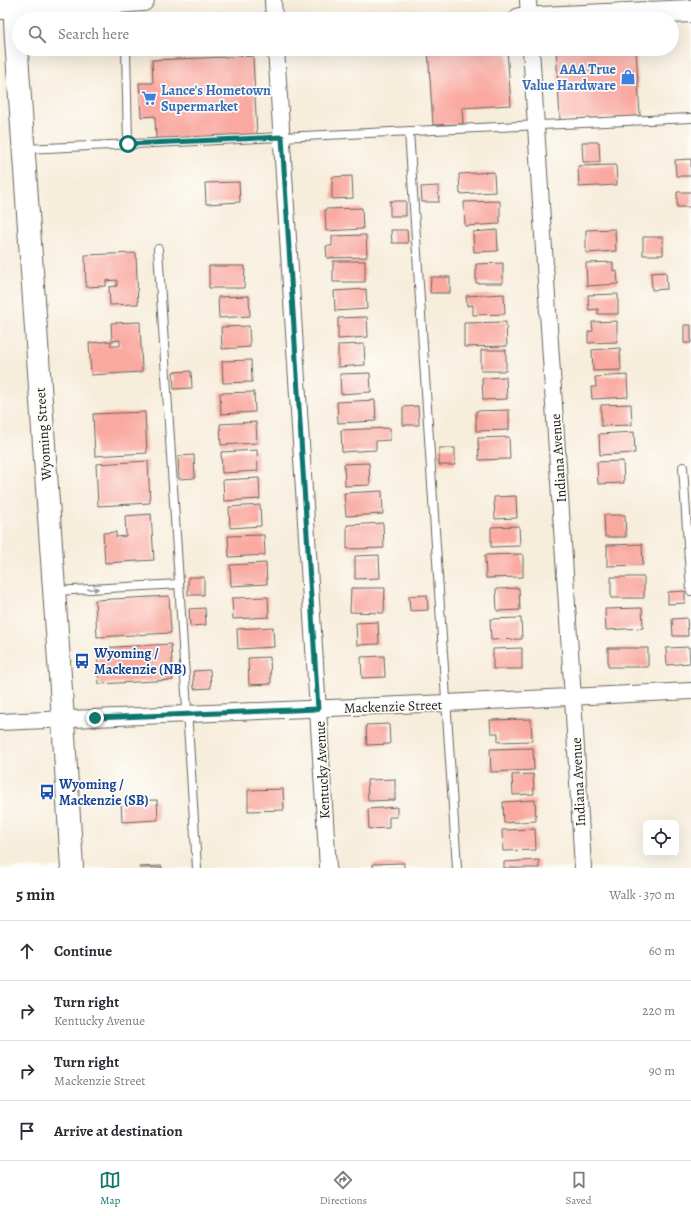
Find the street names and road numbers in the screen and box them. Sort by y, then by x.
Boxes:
street label: Wyoming Street [31,386,56,482]
street label: Indiana Avenue [546,413,571,503]
street label: Mackenzie Street [343,695,443,718]
street label: Kentucky Avenue [310,720,335,819]
street label: Indiana Avenue [567,737,590,827]

